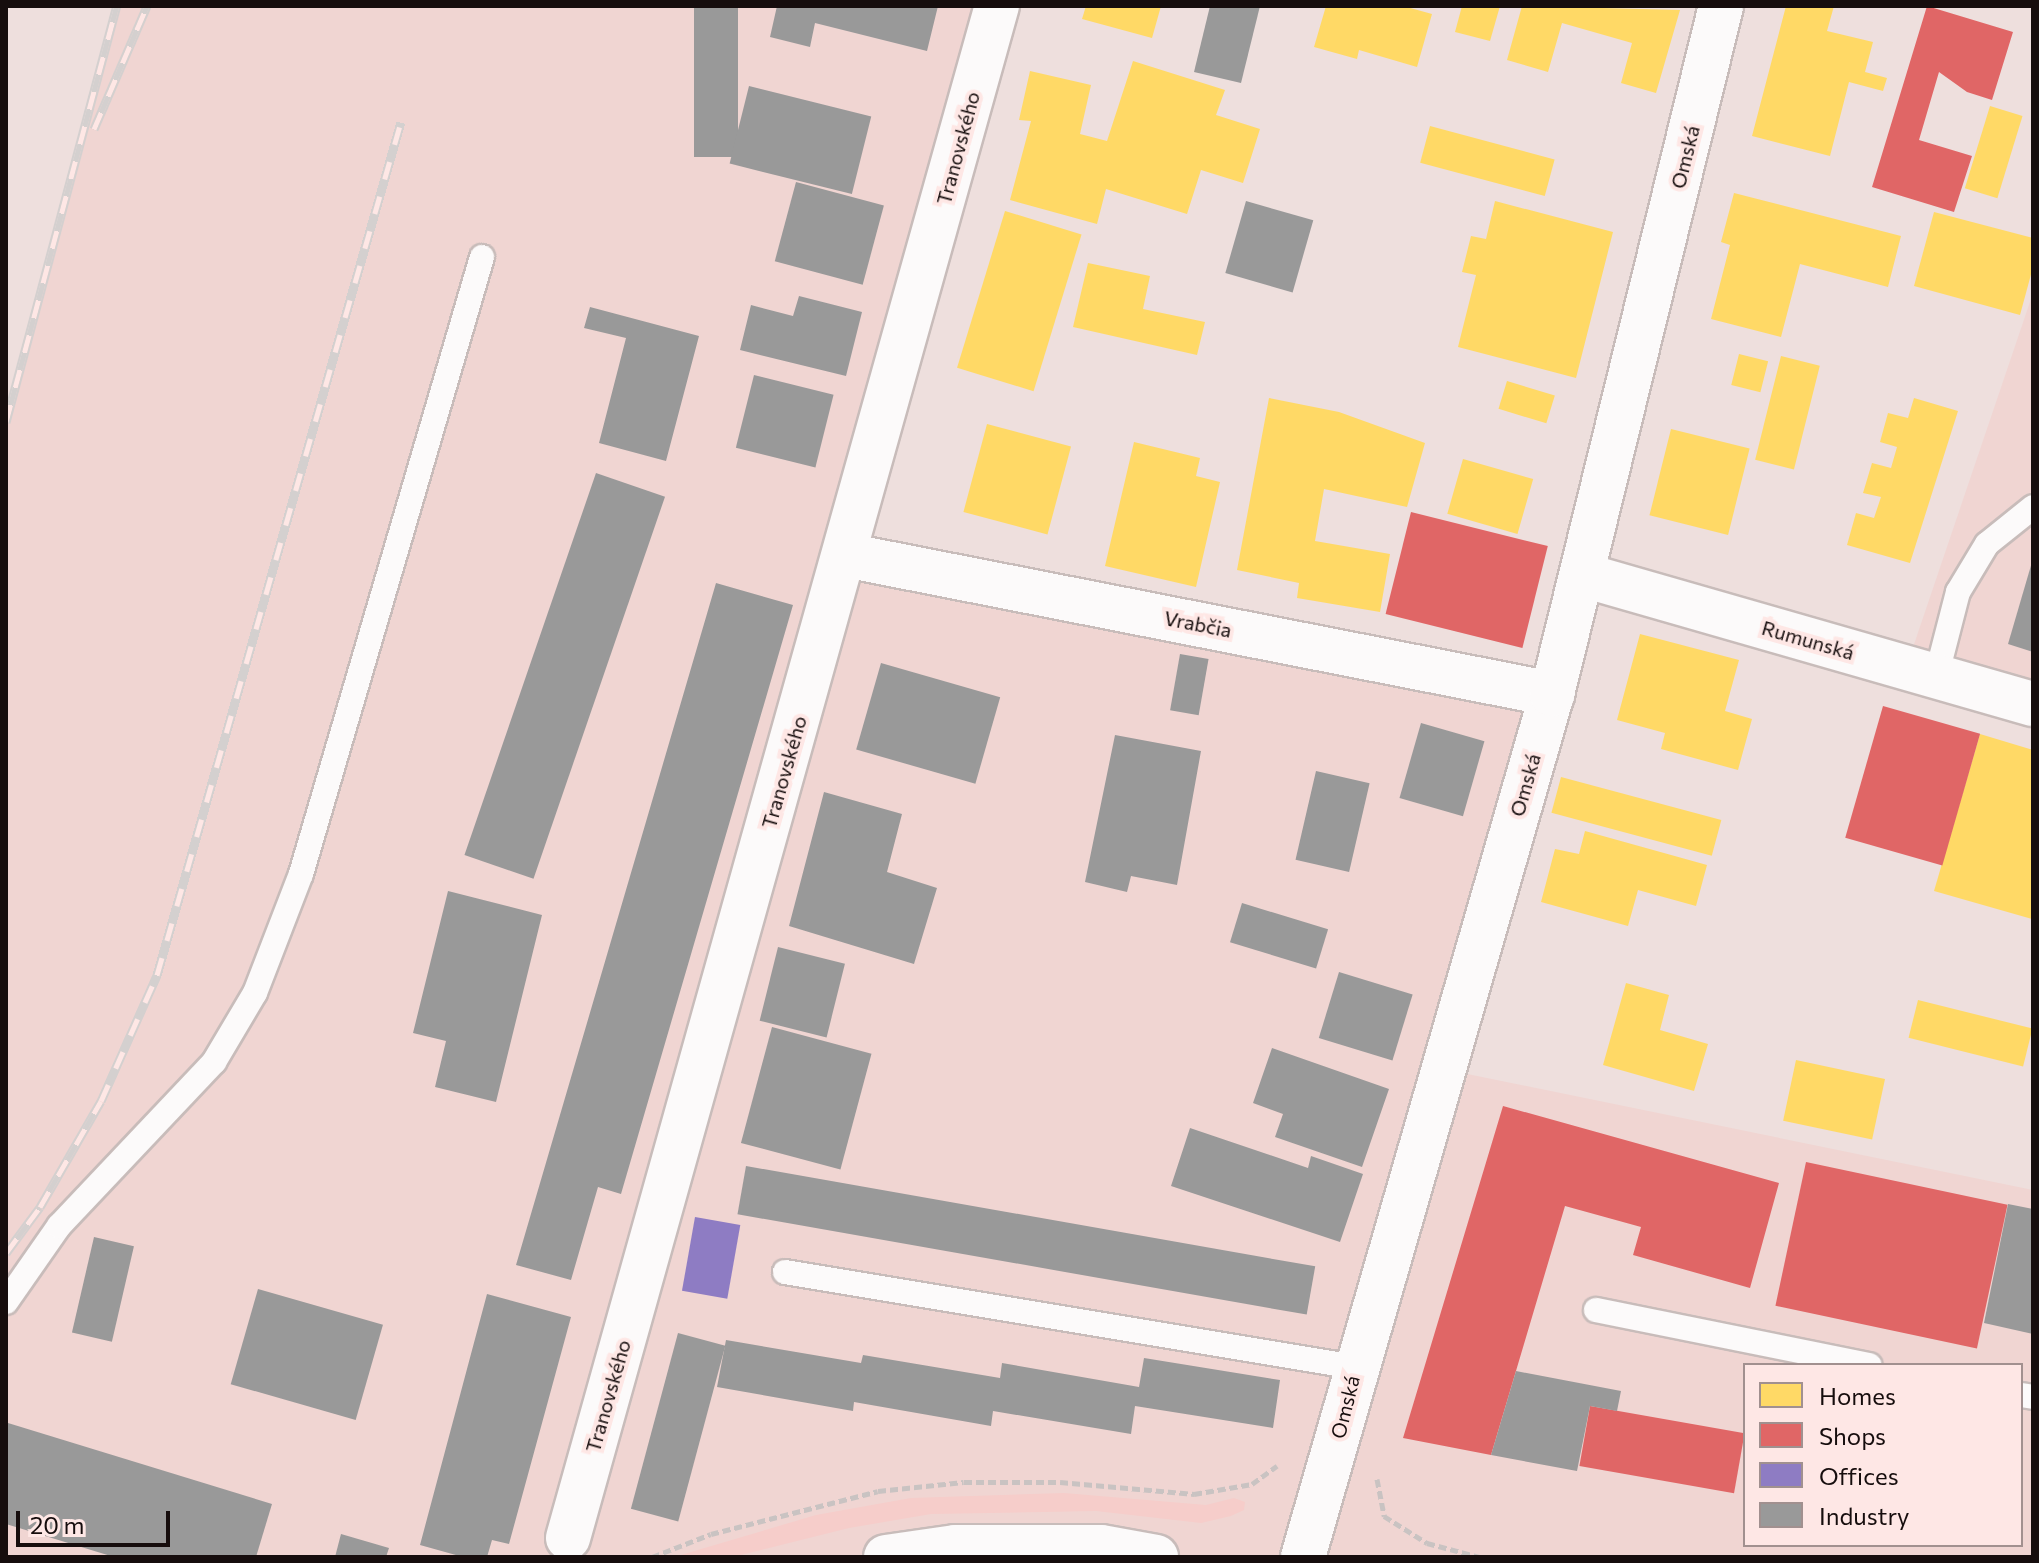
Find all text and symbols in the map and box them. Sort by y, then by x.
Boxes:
street label: Tranovského [931,89,985,207]
street label: Omská [1666,123,1704,191]
street label: Vrabčia [1162,606,1234,642]
street label: Rumunská [1759,615,1857,665]
street label: Tranovského [756,713,812,831]
street label: Omská [1505,751,1545,819]
street label: Tranovského [580,1337,636,1455]
legend [1743,1363,2023,1547]
street label: Omská [1326,1373,1364,1441]
text: Homes [1819,1381,1896,1410]
text: Shops [1819,1421,1886,1450]
text: Offices [1819,1461,1899,1490]
scale bar [20,1495,174,1545]
text: Industry [1819,1501,1909,1530]
text: 20 m [30,1510,84,1539]

